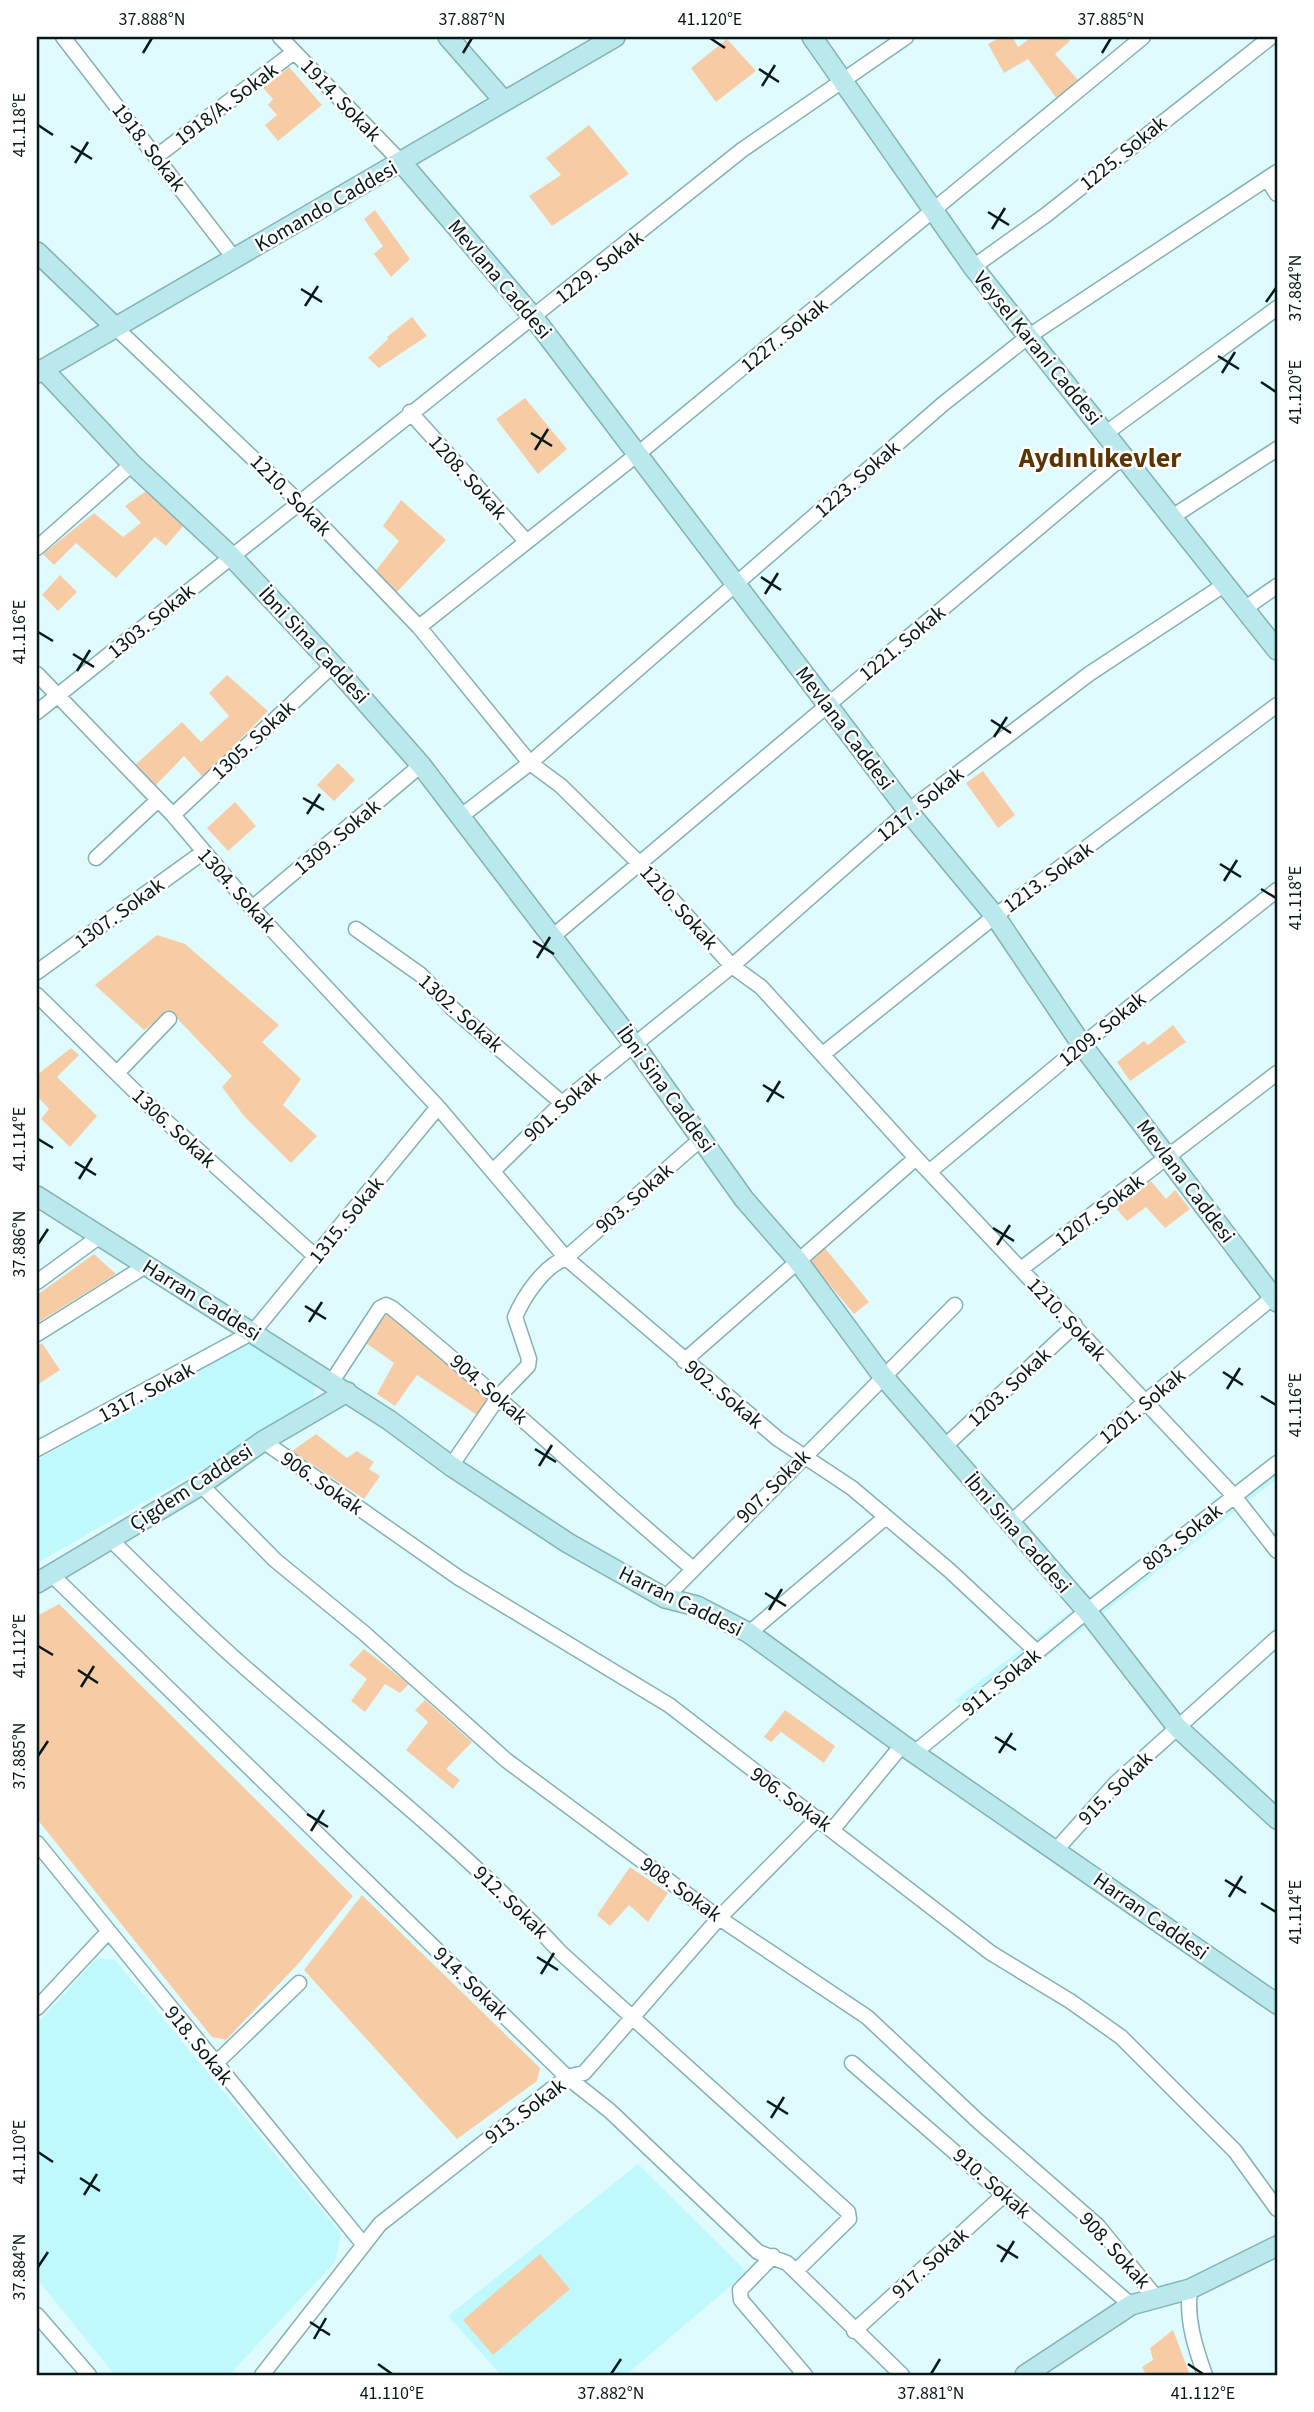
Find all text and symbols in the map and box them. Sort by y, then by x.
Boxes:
text: 37.888°N [119,7,185,32]
text: 37.887°N [439,7,505,32]
text: 41.120°E [678,7,742,32]
text: 37.885°N [1078,7,1144,32]
street label: 1914. Sokak [294,52,389,149]
street label: 1918/A. Sokak [168,55,285,153]
text: 41.118°E [7,93,32,157]
street label: 1918. Sokak [105,96,193,198]
street label: 1225. Sokak [1073,108,1174,198]
street label: Komando Caddesi [249,153,403,259]
street label: Mevlana Caddesi [441,213,559,345]
street label: 1229. Sokak [548,223,650,311]
text: 37.884°N [1283,255,1308,321]
street label: Veysel Karani Caddesi [966,264,1110,432]
street label: 1227. Sokak [734,290,835,380]
text: 41.120°E [1283,360,1308,424]
street label: 1208. Sokak [422,428,515,526]
street label: 1223. Sokak [808,433,907,525]
district label: Aydınlıkevler [1018,438,1182,478]
street label: 1210. Sokak [243,447,339,543]
street label: 1303. Sokak [101,576,202,666]
street label: İbni Sina Caddesi [252,580,376,710]
street label: 1221. Sokak [852,597,952,688]
text: 41.116°E [7,600,32,664]
street label: Mevlana Caddesi [788,660,902,796]
street label: 1305. Sokak [204,693,302,787]
street label: 1217. Sokak [870,759,971,849]
street label: 1309. Sokak [287,791,387,882]
street label: 1213. Sokak [997,834,1100,920]
street label: 1304. Sokak [191,841,284,939]
street label: 1210. Sokak [633,858,726,956]
text: 41.118°E [1283,866,1308,930]
street label: 1307. Sokak [68,870,171,956]
street label: 1302. Sokak [412,967,510,1060]
street label: 1209. Sokak [1052,984,1153,1074]
street label: İbni Sina Caddesi [610,1019,722,1159]
street label: 901. Sokak [517,1063,608,1149]
street label: 1306. Sokak [125,1081,223,1175]
text: 41.114°E [7,1107,32,1171]
street label: Mevlana Caddesi [1129,1113,1243,1249]
street label: 903. Sokak [588,1155,680,1240]
street label: 1207. Sokak [1048,1166,1150,1254]
street label: 1315. Sokak [301,1169,391,1270]
text: 37.886°N [7,1211,32,1277]
street label: Harran Caddesi [137,1252,267,1348]
street label: 1210. Sokak [1020,1270,1114,1368]
street label: 1203. Sokak [960,1340,1058,1434]
street label: 904. Sokak [443,1347,535,1432]
street label: 902. Sokak [678,1352,770,1436]
street label: 1317. Sokak [93,1354,200,1430]
street label: 1201. Sokak [1092,1360,1192,1451]
text: 41.116°E [1283,1373,1308,1437]
street label: Çigdem Caddesi [124,1436,258,1538]
street label: 907. Sokak [729,1442,817,1530]
street label: 906. Sokak [275,1444,370,1523]
street label: İbni Sina Caddesi [957,1466,1079,1600]
street label: 803. Sokak [1136,1496,1229,1578]
street label: Harran Caddesi [614,1558,748,1644]
text: 41.112°E [7,1614,32,1678]
street label: 911. Sokak [955,1640,1048,1723]
text: 37.885°N [7,1723,32,1789]
street label: 915. Sokak [1071,1744,1159,1832]
street label: 906. Sokak [744,1759,839,1839]
street label: 908. Sokak [634,1849,729,1929]
street label: 912. Sokak [467,1858,556,1946]
street label: Harran Caddesi [1087,1865,1215,1967]
text: 41.114°E [1283,1880,1308,1944]
street label: 914. Sokak [427,1939,516,2027]
street label: 918. Sokak [158,1999,241,2092]
street label: 913. Sokak [478,2070,572,2151]
text: 41.110°E [7,2120,32,2184]
street label: 910. Sokak [946,2141,1038,2226]
street label: 908. Sokak [1072,2205,1158,2296]
street label: 917. Sokak [885,2220,976,2306]
text: 37.884°N [7,2234,32,2300]
text: 41.110°E [360,2381,424,2406]
text: 37.882°N [578,2381,644,2406]
text: 37.881°N [898,2381,964,2406]
text: 41.112°E [1171,2381,1235,2406]

